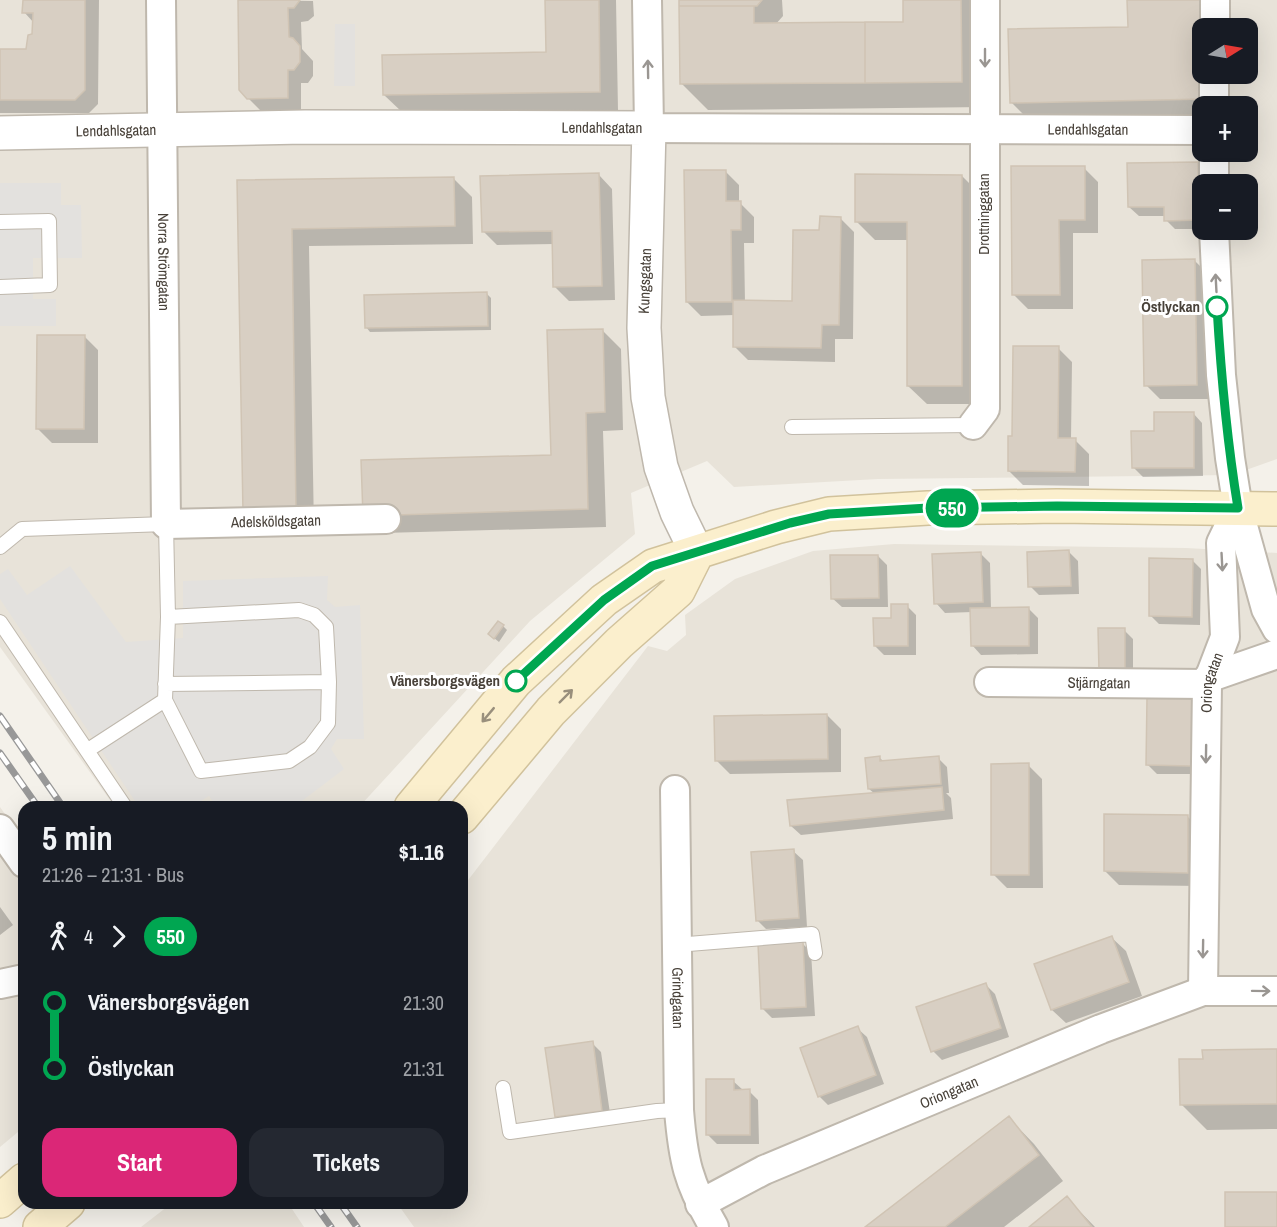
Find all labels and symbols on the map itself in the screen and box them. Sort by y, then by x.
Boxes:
north arrow [1192,18,1258,84]
one-way arrow [979,48,991,68]
one-way arrow [642,60,654,80]
street label: Lendahlsgatan [562,117,642,138]
street label: Lendahlsgatan [1048,118,1128,140]
street label: Lendahlsgatan [75,119,157,142]
street label: Drottninggatan [973,173,994,255]
street label: Norra Strömgatan [153,213,175,311]
street label: Kungsgatan [633,248,656,314]
one-way arrow [1210,273,1221,293]
place label: Östlyckan [1141,296,1200,317]
marker: Östlyckan [1206,296,1228,318]
line badge: 550 [918,488,986,528]
street label: Adelsköldsgatan [230,509,321,533]
one-way arrow [1216,552,1227,572]
street label: Oriongatan [1196,649,1228,713]
place label: Vänersborgsvägen [390,670,500,691]
marker: Vänersborgsvägen [505,670,527,692]
street label: Stjärngatan [1067,672,1131,693]
one-way arrow [558,689,573,704]
one-way arrow [482,707,495,723]
one-way arrow [1201,743,1212,763]
one-way arrow [1197,938,1209,958]
street label: Grindgatan [667,967,689,1029]
one-way arrow [1250,985,1270,996]
street label: Oriongatan [916,1071,981,1114]

